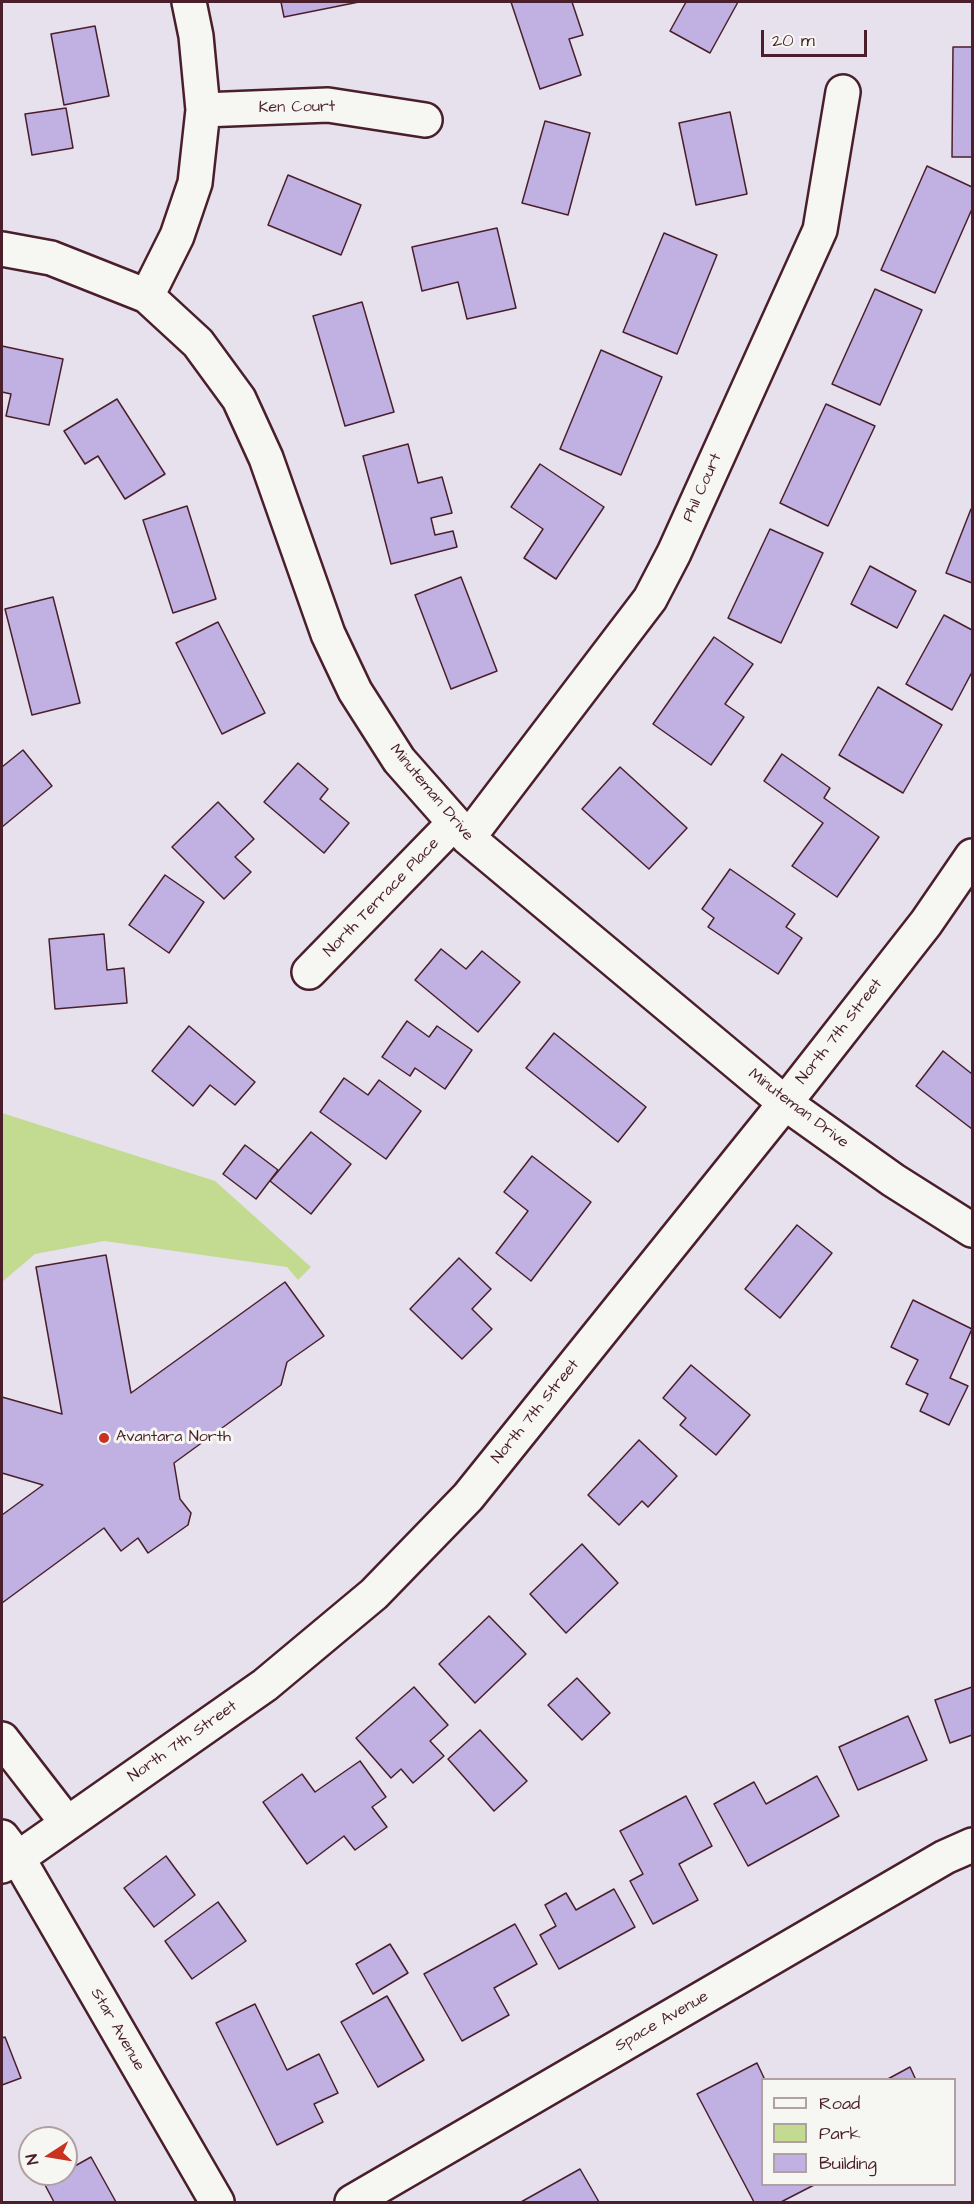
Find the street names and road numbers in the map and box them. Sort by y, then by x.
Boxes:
street label: Ken Court [259,98,335,118]
street label: Phil Court [679,451,727,525]
street label: Minuteman Drive [385,741,477,845]
street label: North Terrace Place [320,835,444,961]
street label: North 7th Street [793,975,887,1089]
street label: Minuteman Drive [744,1065,852,1153]
street label: North 7th Street [488,1356,584,1468]
street label: North 7th Street [125,1697,241,1787]
street label: Star Avenue [86,1985,148,2075]
street label: Space Avenue [612,1988,712,2056]

